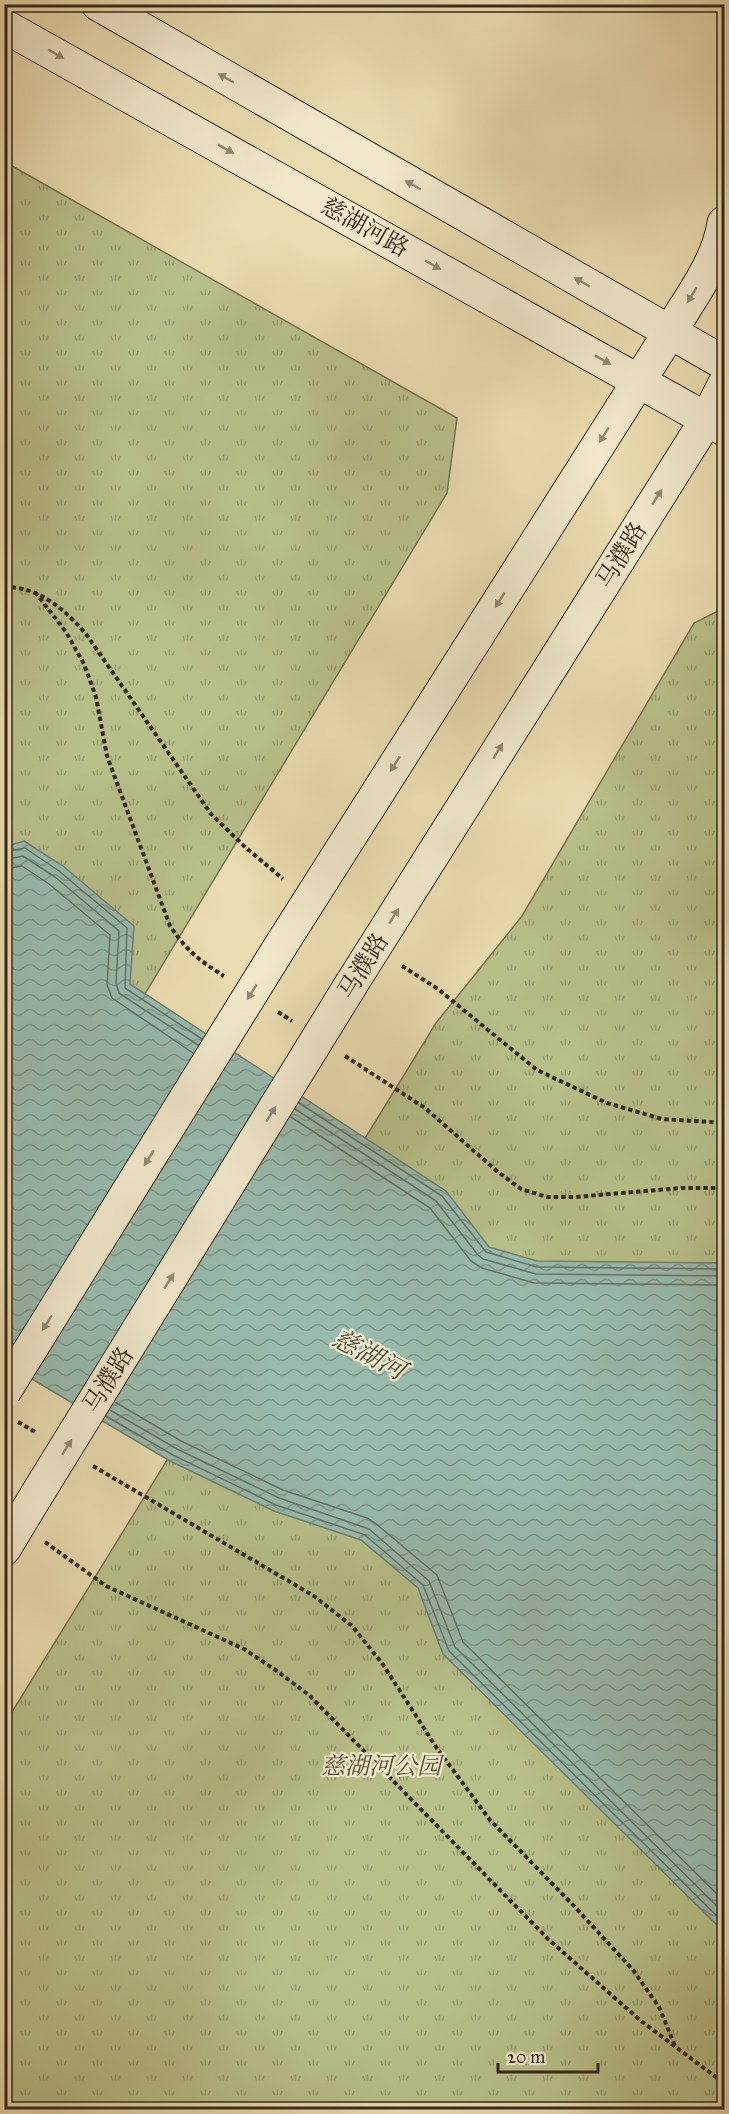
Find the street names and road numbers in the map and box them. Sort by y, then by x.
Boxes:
street label: 慈湖河路 [316,191,414,263]
street label: 马濮路 [589,517,653,593]
street label: 马濮路 [331,928,395,1004]
street label: 马濮路 [76,1342,140,1418]

